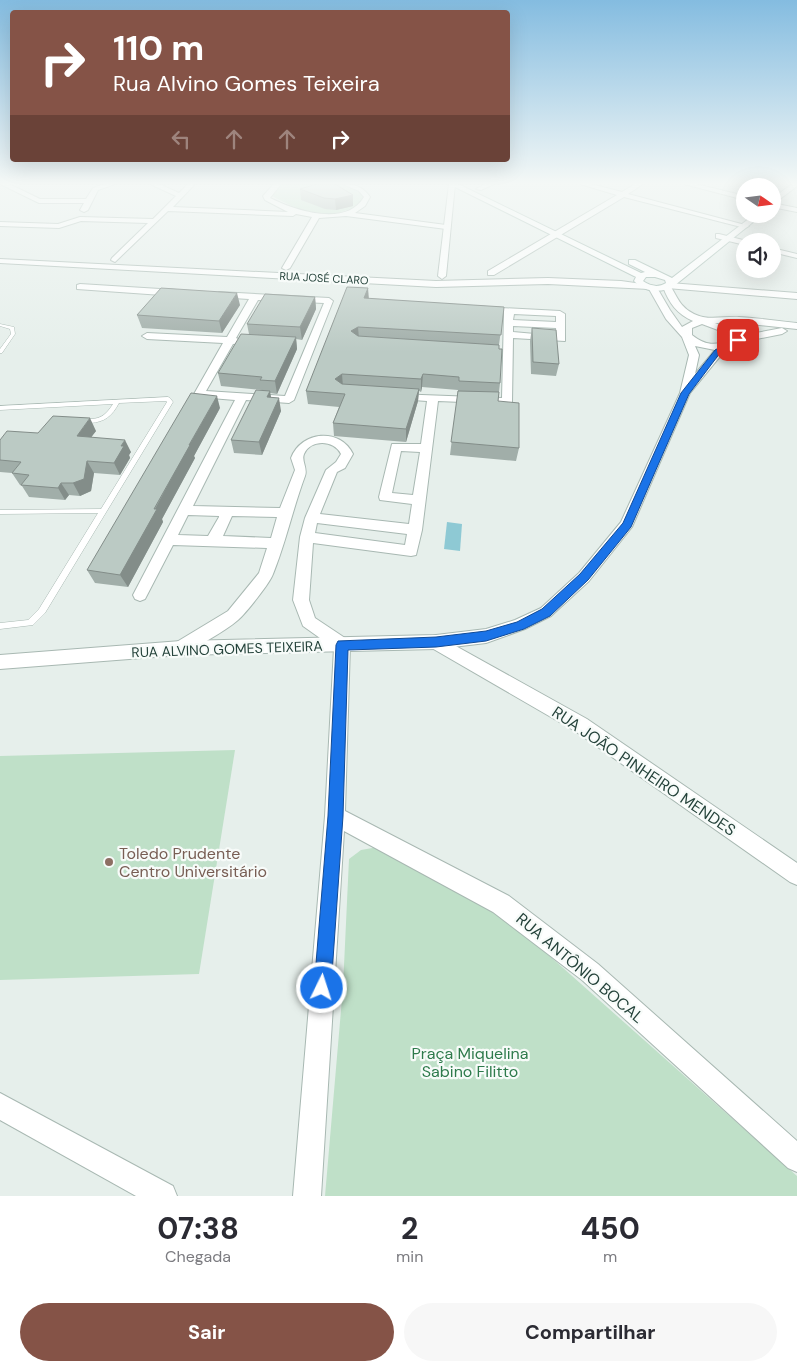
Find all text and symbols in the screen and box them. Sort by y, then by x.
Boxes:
text: 110 m [113,25,204,71]
icon: right [30,30,95,95]
text: Rua Alvino Gomes Teixeira [113,69,380,98]
icon: left [167,125,195,153]
icon: ahead [220,125,248,153]
icon: ahead [273,125,301,153]
icon: right [326,125,354,153]
north arrow [736,178,781,222]
map controls [736,178,781,278]
button: sound [736,233,781,278]
street label: RUA JOSÉ CLARO [279,269,369,287]
pin [717,319,759,361]
icon: arrive [724,326,752,354]
street label: RUA ALVINO GOMES TEIXEIRA [131,637,323,661]
street label: RUA JOÃO PINHEIRO MENDES [548,702,740,840]
place label: Toledo Prudente Centro Universitário [119,843,267,882]
marker: Toledo Prudente Centro Universitário [103,856,115,868]
street label: RUA ANTÔNIO BOCAL [512,908,648,1028]
position arrow [295,961,347,1013]
park label: Praça Miquelina Sabino Filitto [412,1043,528,1082]
text: 07:38 [157,1209,239,1248]
text: 2 [401,1209,418,1248]
text: 450 [581,1209,640,1248]
text: Chegada [165,1246,231,1267]
text: min [396,1246,423,1267]
text: m [603,1246,617,1267]
button: Sair [20,1303,394,1361]
button: Compartilhar [404,1303,777,1361]

